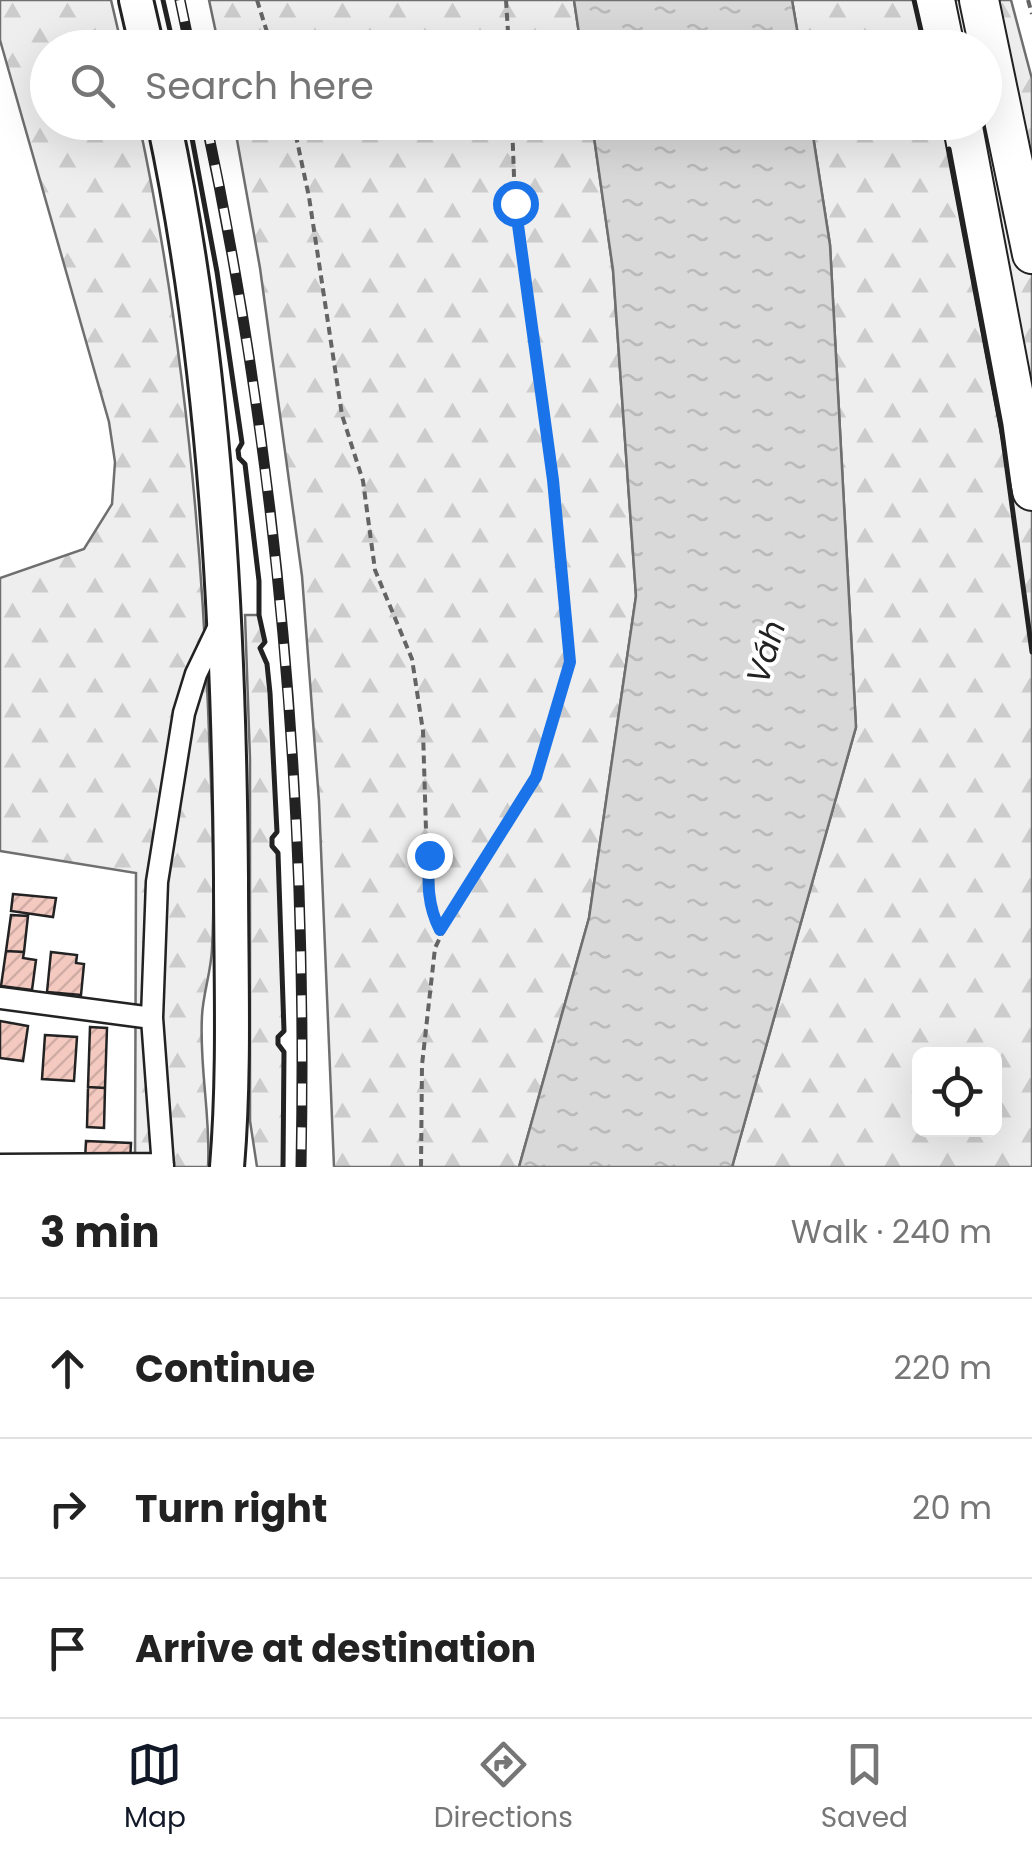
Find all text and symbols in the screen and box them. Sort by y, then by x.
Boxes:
search box [30,30,1002,140]
icon: search [65,58,120,113]
text: Search here [145,59,374,112]
route start [493,181,539,227]
water label: Váh [735,615,796,689]
route end [407,833,453,879]
map controls [912,1047,1002,1137]
button: locate [912,1047,1002,1137]
text: 3 min [40,1203,160,1262]
text: Walk · 240 m [791,1209,992,1254]
icon: ahead [40,1341,95,1396]
text: Continue [135,1342,315,1395]
text: 220 m [894,1345,992,1390]
icon: right [40,1481,95,1536]
text: Turn right [135,1482,327,1535]
text: 20 m [912,1485,992,1530]
icon: arrive [40,1621,95,1676]
text: Arrive at destination [135,1622,536,1675]
tab: Map [124,1737,186,1839]
tab: Directions [434,1737,573,1839]
tab: Saved [821,1737,908,1839]

